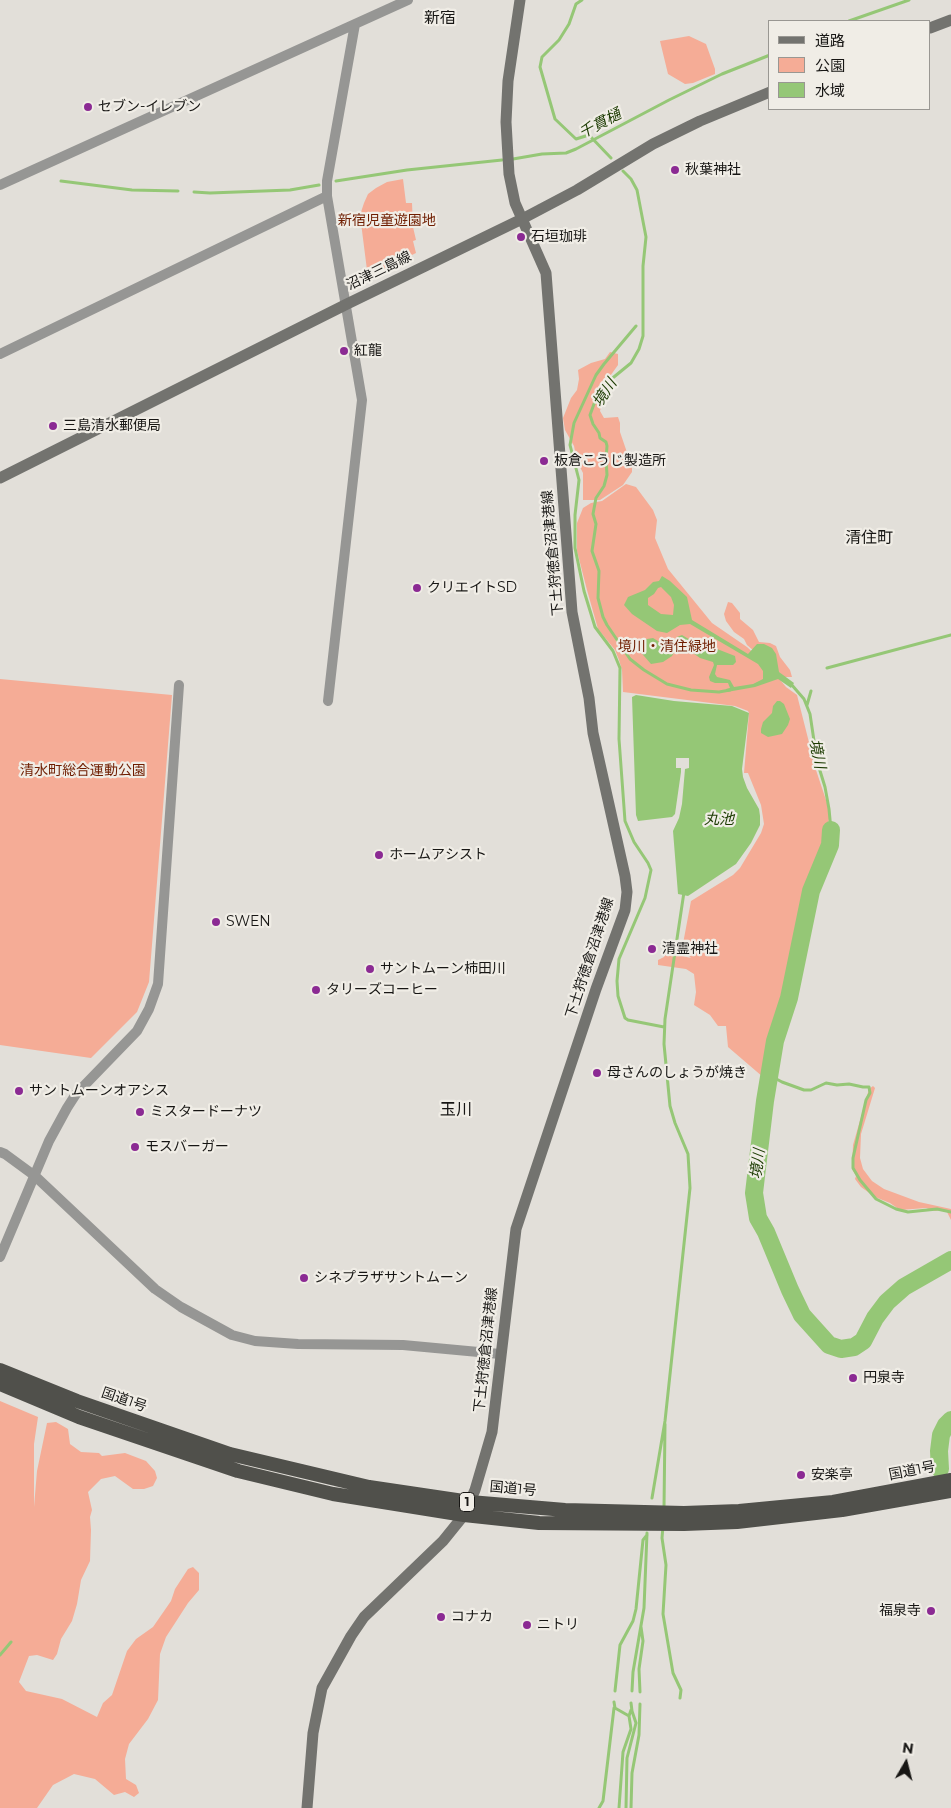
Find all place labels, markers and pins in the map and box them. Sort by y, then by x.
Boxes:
place label: セブン-イレブン [98,99,201,115]
marker: セブン-イレブン [82,101,94,113]
place label: 秋葉神社 [685,162,741,178]
marker: 秋葉神社 [669,164,681,176]
place label: 石垣珈琲 [531,229,587,245]
marker: 石垣珈琲 [515,231,527,243]
place label: 紅龍 [354,343,382,359]
marker: 紅龍 [338,345,350,357]
place label: 三島清水郵便局 [63,418,161,434]
marker: 三島清水郵便局 [47,420,59,432]
place label: 板倉こうじ製造所 [554,453,666,469]
marker: 板倉こうじ製造所 [538,455,550,467]
place label: クリエイトSD [427,580,517,596]
marker: クリエイトSD [411,582,423,594]
place label: ホームアシスト [389,847,487,863]
marker: ホームアシスト [373,849,385,861]
place label: SWEN [226,914,271,930]
marker: SWEN [210,916,222,928]
place label: 清霊神社 [662,941,718,957]
marker: 清霊神社 [646,943,658,955]
place label: サントムーン柿田川 [380,961,506,977]
marker: サントムーン柿田川 [364,963,376,975]
place label: タリーズコーヒー [326,982,438,998]
marker: タリーズコーヒー [310,984,322,996]
place label: 母さんのしょうが焼き [607,1065,747,1081]
marker: 母さんのしょうが焼き [591,1067,603,1079]
place label: サントムーンオアシス [29,1083,169,1099]
marker: サントムーンオアシス [13,1085,25,1097]
place label: ミスタードーナツ [150,1104,262,1120]
marker: ミスタードーナツ [134,1106,146,1118]
place label: モスバーガー [145,1139,229,1155]
marker: モスバーガー [129,1141,141,1153]
place label: シネプラザサントムーン [314,1270,468,1286]
marker: シネプラザサントムーン [298,1272,310,1284]
place label: 円泉寺 [863,1370,905,1386]
marker: 円泉寺 [847,1372,859,1384]
place label: 安楽亭 [811,1467,853,1483]
marker: 安楽亭 [795,1469,807,1481]
place label: 福泉寺 [879,1603,921,1619]
marker: 福泉寺 [925,1605,937,1617]
place label: コナカ [451,1609,493,1625]
marker: コナカ [435,1611,447,1623]
place label: ニトリ [537,1617,579,1633]
marker: ニトリ [521,1619,533,1631]

